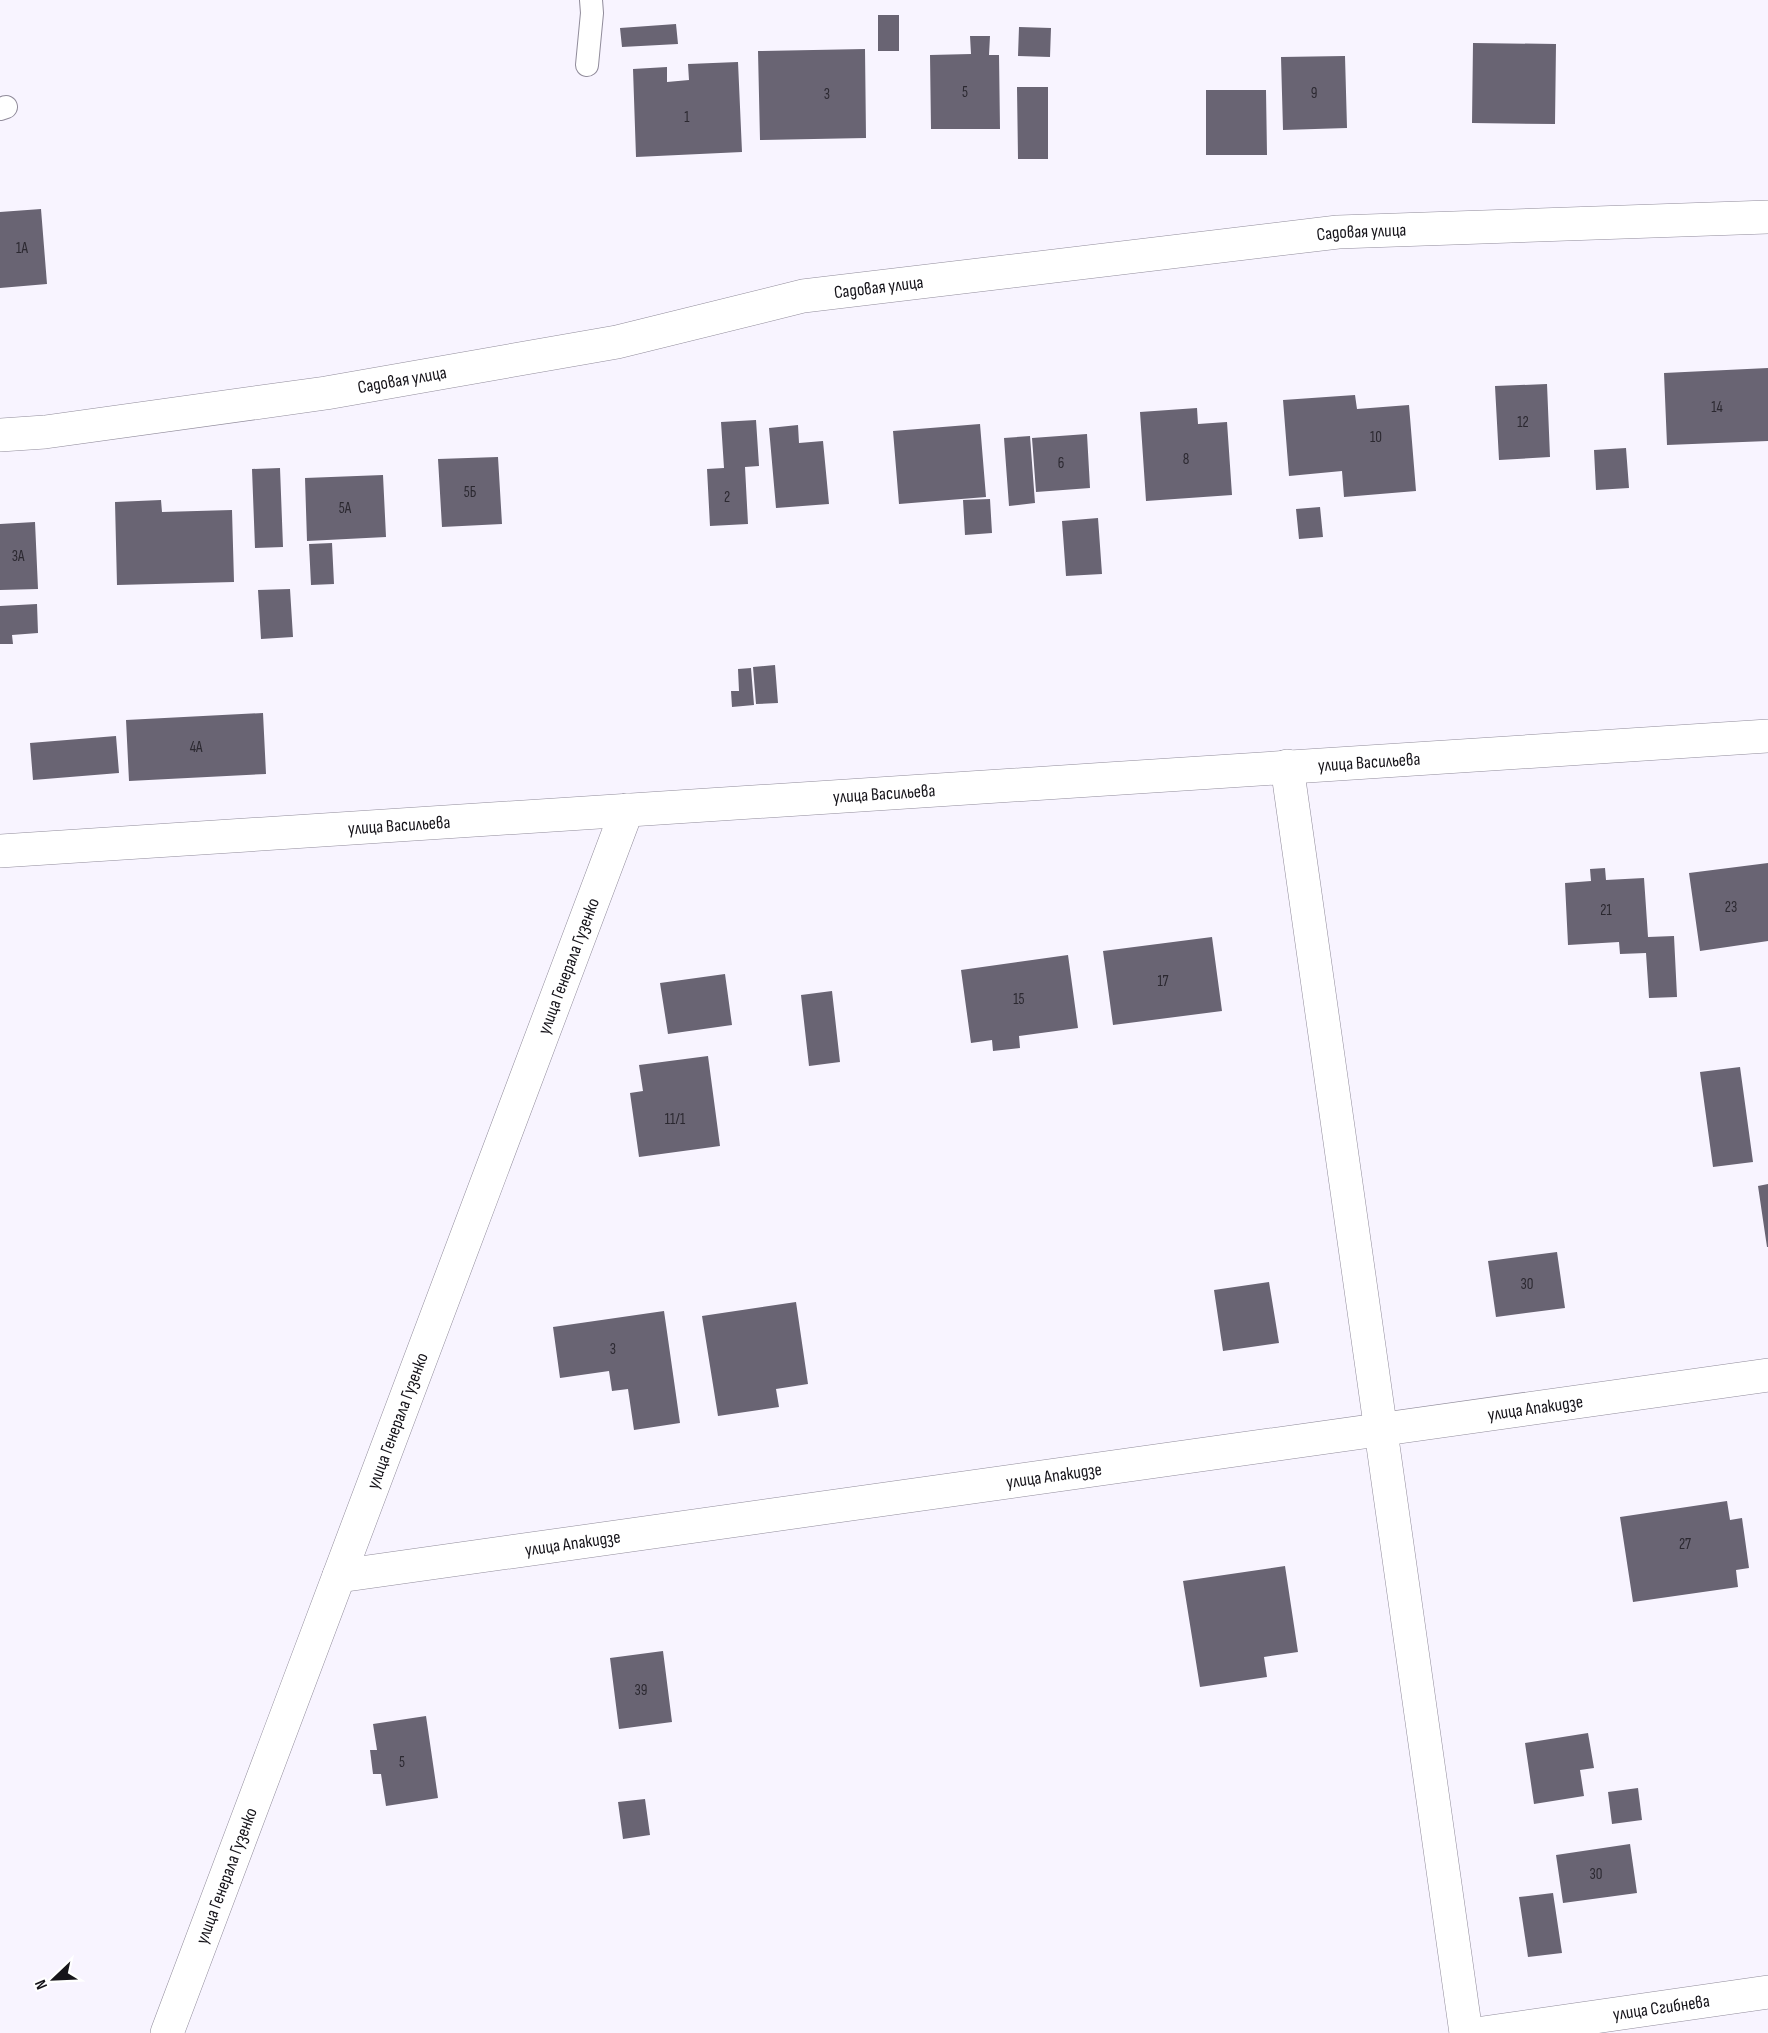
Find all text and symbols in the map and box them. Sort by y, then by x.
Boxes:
house number: 5 [962,83,968,102]
house number: 9 [1311,84,1317,103]
house number: 3 [824,85,830,104]
house number: 1 [684,108,690,127]
street label: Садовая улица [1315,220,1407,245]
house number: 1А [16,239,29,258]
street label: Садовая улица [833,272,925,303]
street label: Садовая улица [356,362,448,398]
house number: 14 [1711,398,1723,417]
house number: 12 [1517,413,1529,432]
house number: 10 [1370,428,1382,447]
house number: 8 [1183,450,1189,469]
house number: 6 [1058,454,1064,473]
house number: 5Б [464,483,477,502]
house number: 2 [724,488,730,507]
house number: 5А [339,499,352,518]
house number: 3А [12,547,25,566]
house number: 4А [190,738,203,757]
street label: улица Васильева [1317,749,1421,776]
street label: улица Васильева [832,780,936,808]
street label: улица Васильева [347,812,451,839]
street label: улица Генерала Гузенко [534,895,604,1037]
house number: 23 [1725,898,1737,917]
house number: 21 [1600,901,1612,920]
house number: 17 [1157,972,1169,991]
house number: 15 [1013,990,1025,1009]
house number: 11/1 [665,1110,686,1129]
house number: 30 [1521,1275,1533,1294]
house number: 3 [610,1340,616,1359]
street label: улица Генерала Гузенко [363,1350,433,1492]
street label: улица Апакидзе [1486,1391,1584,1425]
street label: улица Апакидзе [1005,1459,1103,1493]
street label: улица Апакидзе [524,1527,622,1561]
house number: 27 [1679,1535,1691,1554]
house number: 39 [635,1681,647,1700]
house number: 5 [399,1753,405,1772]
street label: улица Генерала Гузенко [191,1805,262,1947]
house number: 30 [1590,1865,1602,1884]
north arrow [24,1949,84,2009]
text: N [31,1977,52,1992]
street label: улица Сгибнева [1611,1991,1711,2025]

